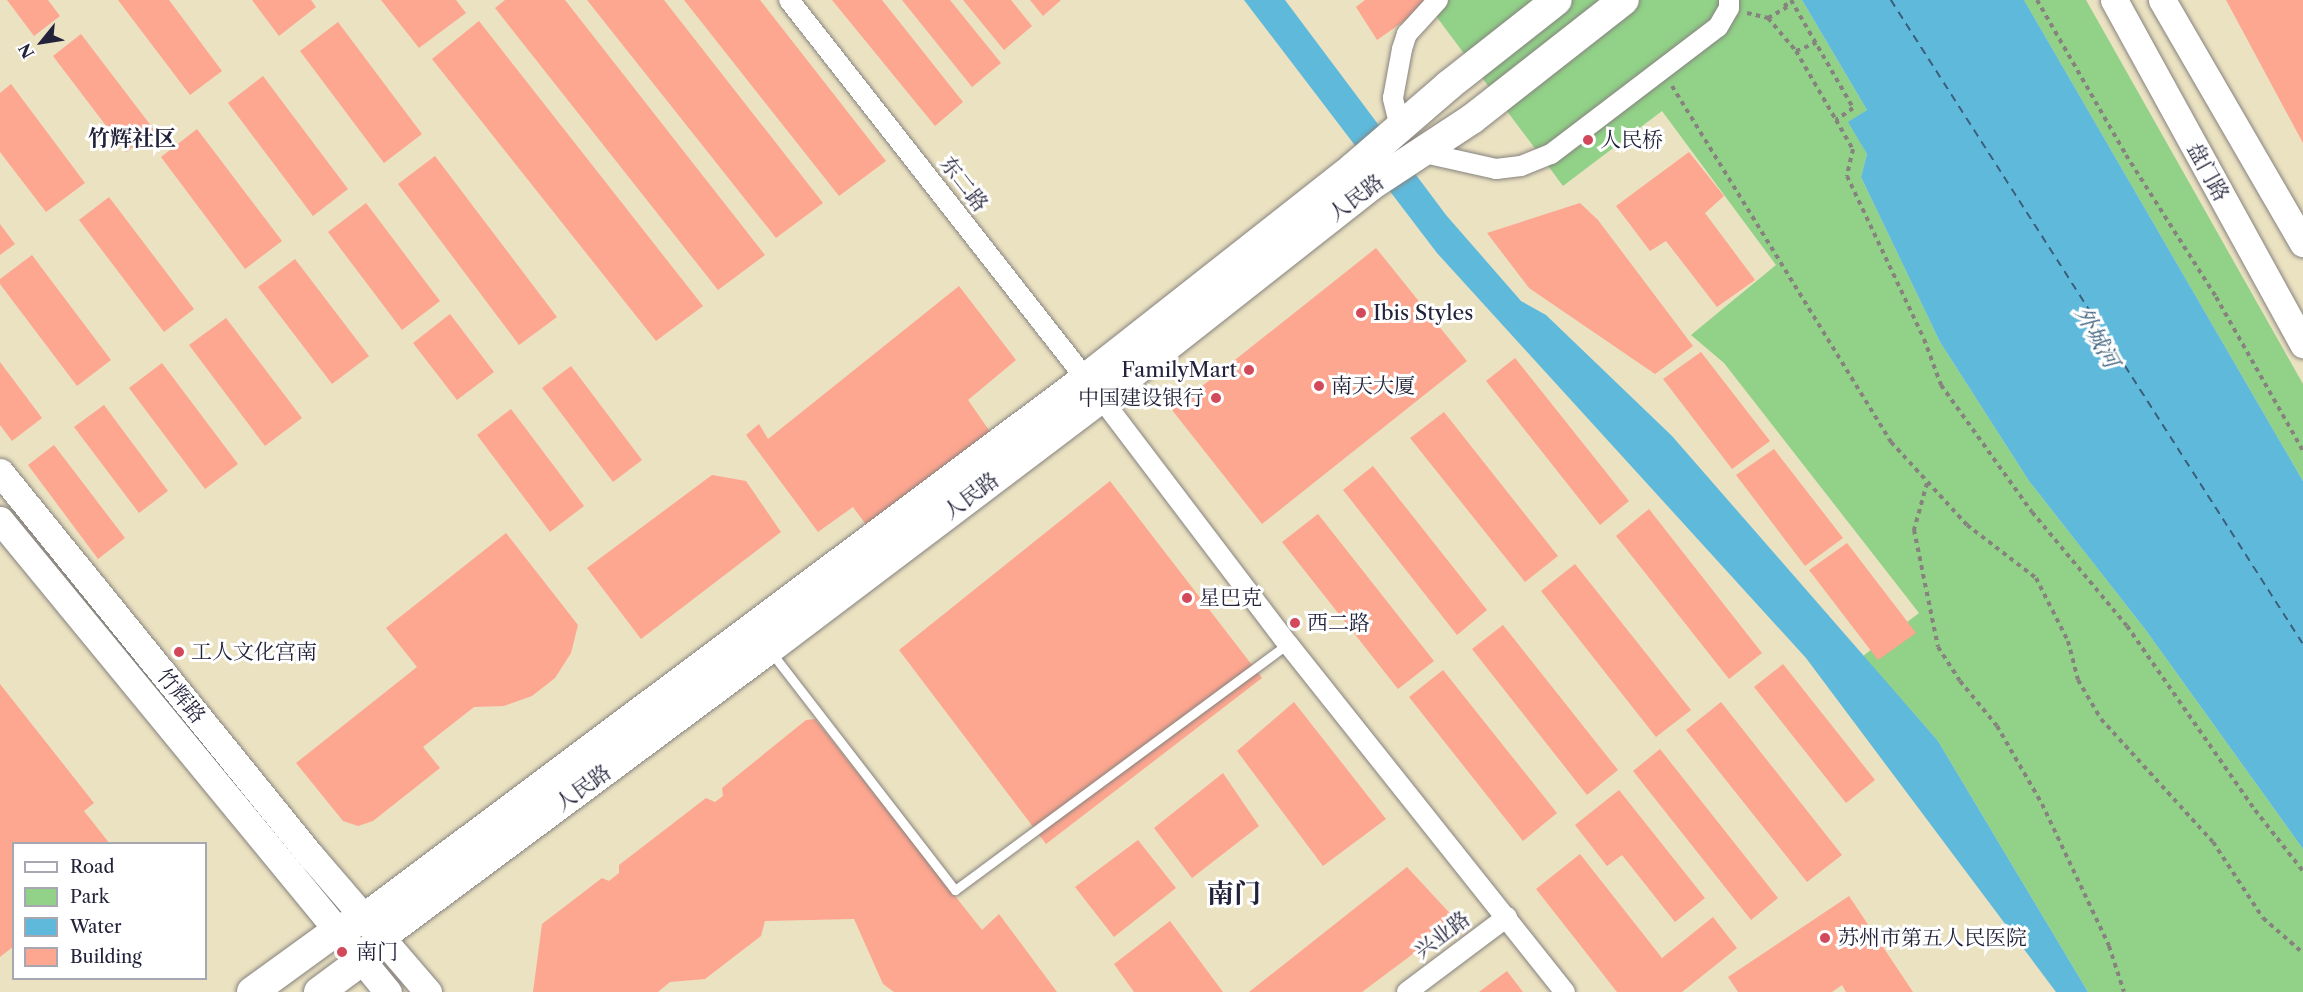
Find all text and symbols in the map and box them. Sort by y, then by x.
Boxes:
north arrow [12,12,72,72]
text: N [14,40,39,62]
district label: 竹辉社区 [88,126,176,152]
place label: 人民桥 [1600,127,1663,153]
marker: 人民桥 [1581,133,1595,147]
street label: 盘门路 [2182,138,2234,206]
street label: 东二路 [935,151,993,217]
street label: 人民路 [1323,169,1389,227]
place label: Ibis Styles [1373,300,1473,326]
water label: 外城河 [2069,302,2125,372]
marker: Ibis Styles [1354,306,1368,320]
place label: FamilyMart [1121,357,1237,383]
marker: FamilyMart [1242,363,1256,377]
place label: 南天大厦 [1331,373,1415,399]
marker: 南天大厦 [1312,379,1326,393]
place label: 中国建设银行 [1078,385,1204,411]
marker: 中国建设银行 [1209,391,1223,405]
street label: 人民路 [938,467,1004,525]
place label: 星巴克 [1199,585,1262,611]
marker: 星巴克 [1180,591,1194,605]
place label: 西二路 [1307,610,1370,636]
marker: 西二路 [1288,616,1302,630]
place label: 工人文化宫南 [191,639,317,665]
marker: 工人文化宫南 [172,645,186,659]
street label: 竹辉路 [151,664,211,728]
street label: 人民路 [550,759,616,817]
legend [12,842,207,980]
text: Road [70,856,115,878]
district label: 南门 [1207,878,1261,910]
text: Park [70,886,109,908]
street label: 兴业路 [1409,906,1475,964]
text: Water [70,916,122,938]
place label: 苏州市第五人民医院 [1838,925,2027,951]
marker: 苏州市第五人民医院 [1816,929,1834,947]
place label: 南门 [356,939,398,965]
marker: 南门 [333,943,351,961]
text: Building [70,946,142,968]

